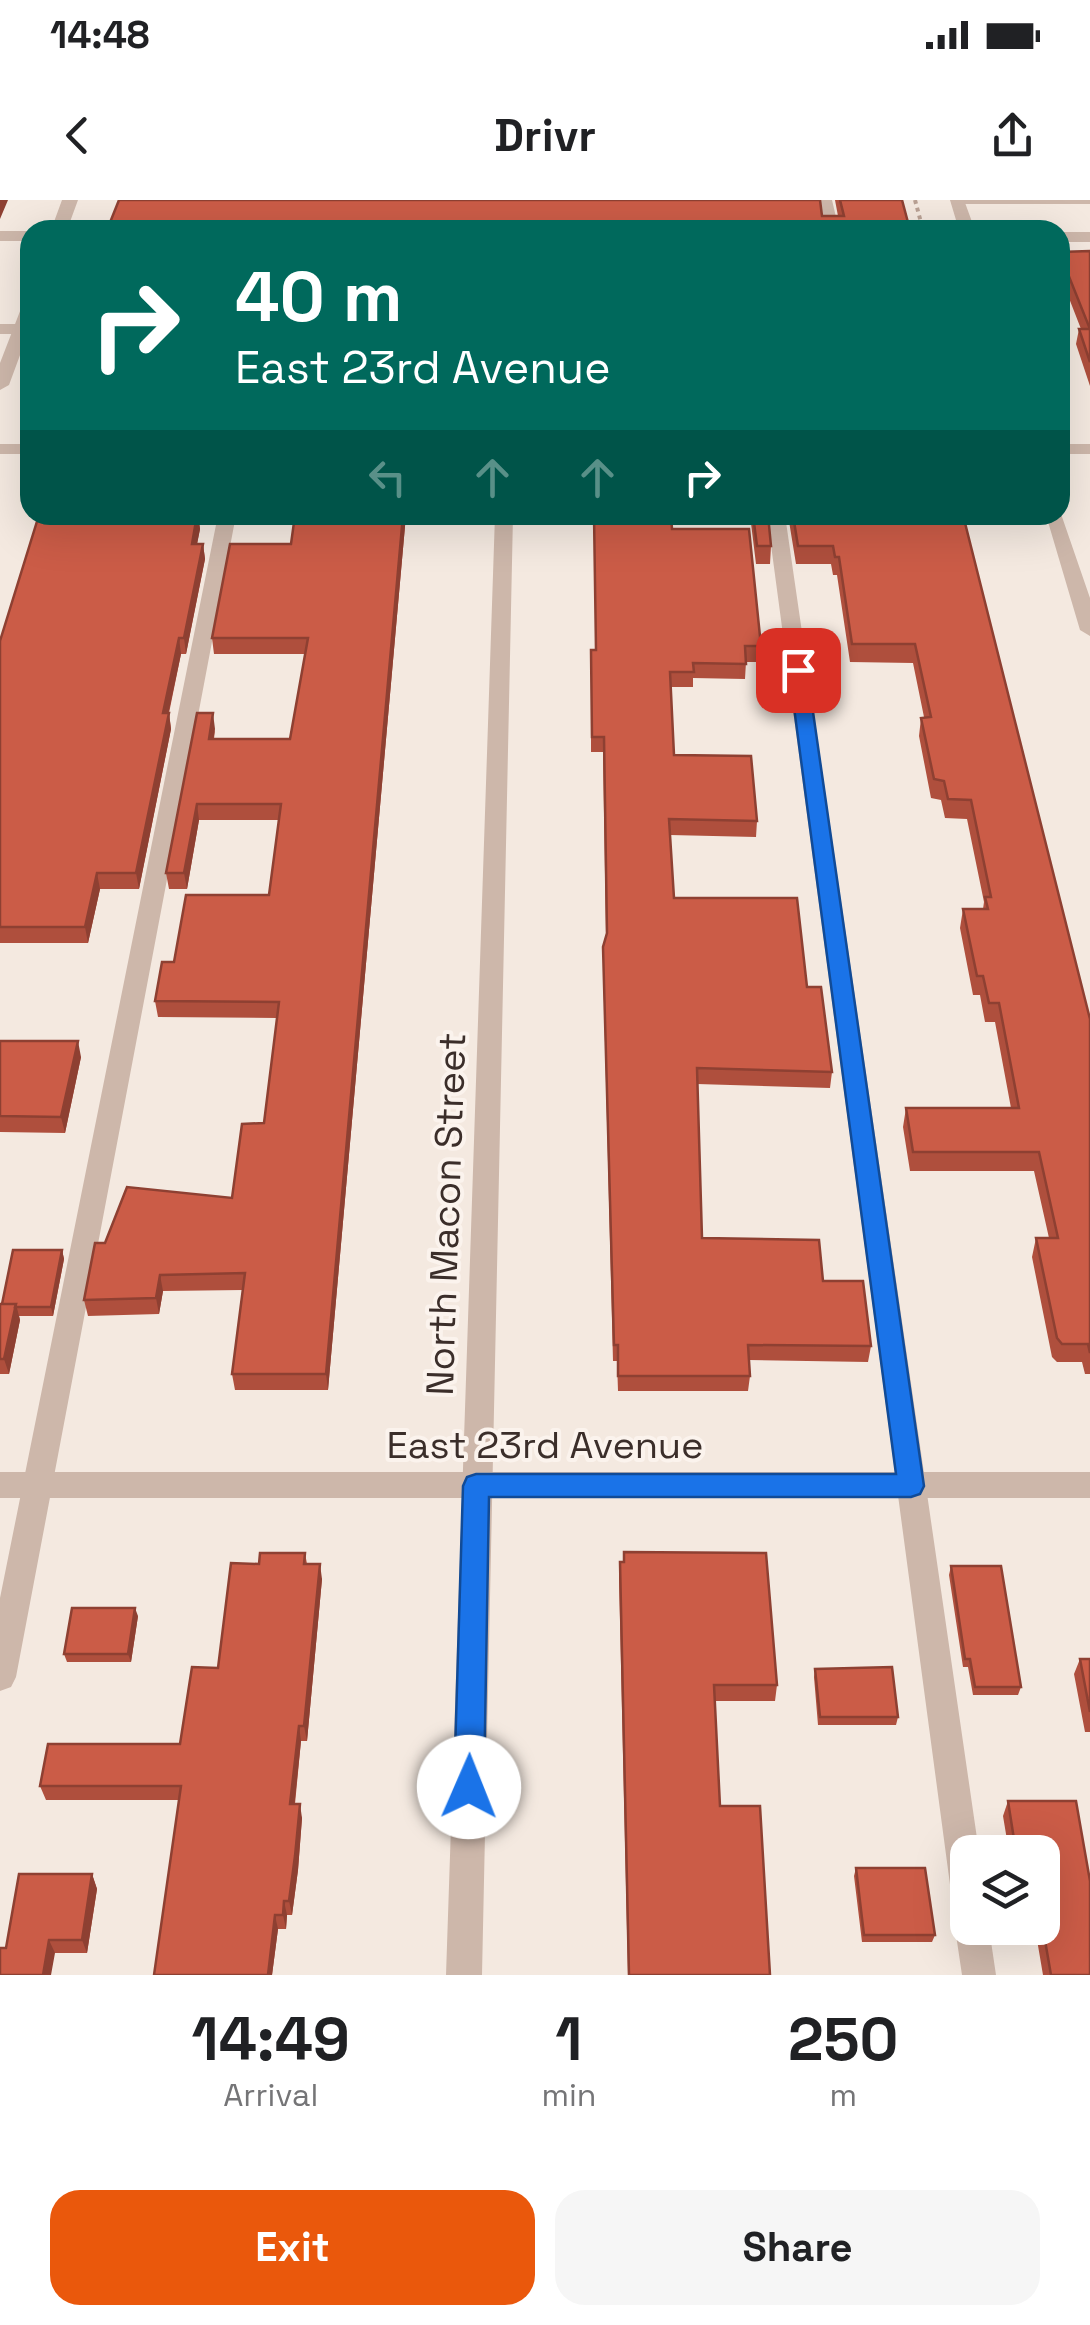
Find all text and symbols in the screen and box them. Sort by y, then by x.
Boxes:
text: 14:48 [50,11,150,59]
text: Drivr [494,107,596,164]
icon: back [50,108,105,163]
icon: share [985,108,1040,163]
text: 40 m [235,252,402,341]
icon: right [70,260,200,390]
text: East 23rd Avenue [235,339,611,396]
icon: left [360,450,415,505]
icon: ahead [465,450,520,505]
icon: ahead [570,450,625,505]
icon: right [675,450,730,505]
pin [756,628,841,713]
icon: arrive [771,643,826,698]
street label: North Macon Street [416,1032,476,1396]
street label: East 23rd Avenue [386,1421,704,1469]
position arrow [417,1735,521,1839]
map controls [950,1835,1060,1945]
button: layers [950,1835,1060,1945]
text: 14:49 [192,2001,350,2078]
text: 1 [555,2001,582,2078]
text: 250 [788,2001,898,2078]
text: Arrival [223,2075,318,2115]
text: min [541,2075,596,2115]
text: m [829,2075,857,2115]
button: Exit [50,2190,535,2305]
button: Share [555,2190,1040,2305]

